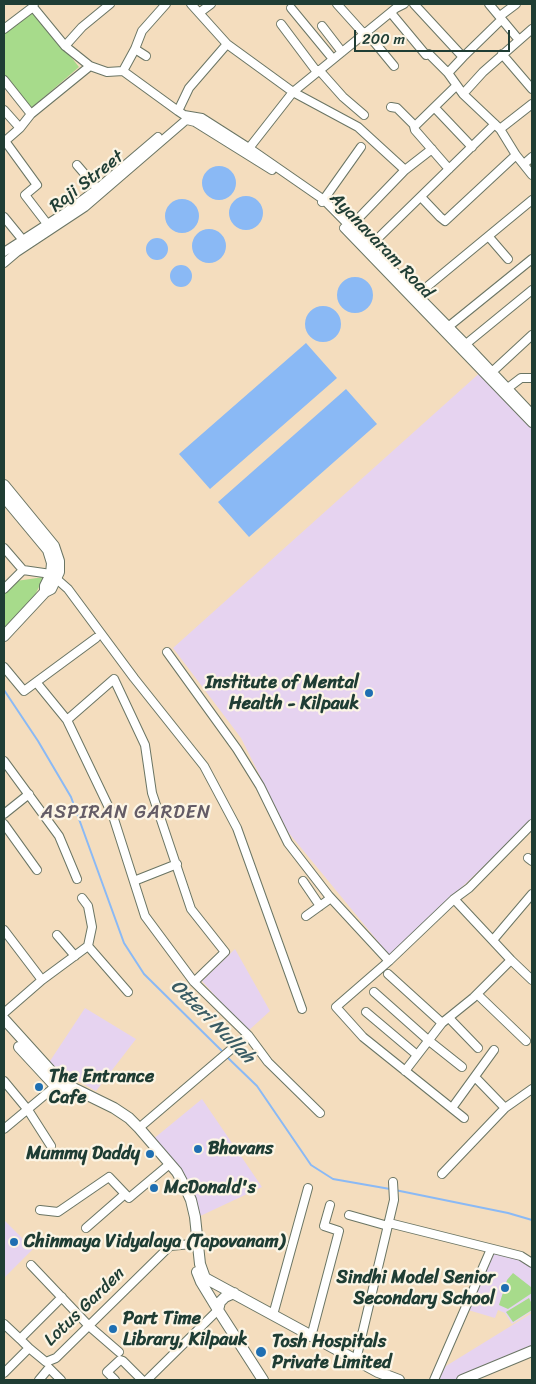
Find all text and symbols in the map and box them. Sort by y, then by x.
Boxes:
scale bar [356,20,512,52]
text: 200 m [362,26,405,52]
street label: Raji Street [46,146,128,218]
street label: Ayanavaram Road [325,188,437,304]
place label: Institute of Mental Health - Kilpauk [205,672,359,714]
marker: Institute of Mental Health - Kilpauk [363,687,375,699]
district label: ASPIRAN GARDEN [40,802,212,824]
water label: Otteri Nullah [165,975,259,1069]
place label: The Entrance Cafe [49,1066,154,1108]
marker: The Entrance Cafe [33,1081,45,1093]
place label: Bhavans [208,1138,273,1160]
place label: Mummy Daddy [26,1143,140,1165]
marker: Bhavans [192,1143,204,1155]
marker: Mummy Daddy [144,1148,156,1160]
place label: McDonald's [164,1177,256,1199]
marker: McDonald's [148,1182,160,1194]
place label: Chinmaya Vidyalaya (Tapovanam) [24,1231,285,1253]
marker: Chinmaya Vidyalaya (Tapovanam) [8,1236,20,1248]
street label: Lotus Garden [40,1263,130,1351]
place label: Sindhi Model Senior Secondary School [337,1267,495,1310]
marker: Sindhi Model Senior Secondary School [499,1282,511,1294]
place label: Part Time Library, Kilpauk [123,1308,248,1350]
marker: Part Time Library, Kilpauk [107,1323,119,1335]
place label: Tosh Hospitals Private Limited [272,1331,391,1374]
marker: Tosh Hospitals Private Limited [254,1345,268,1359]

